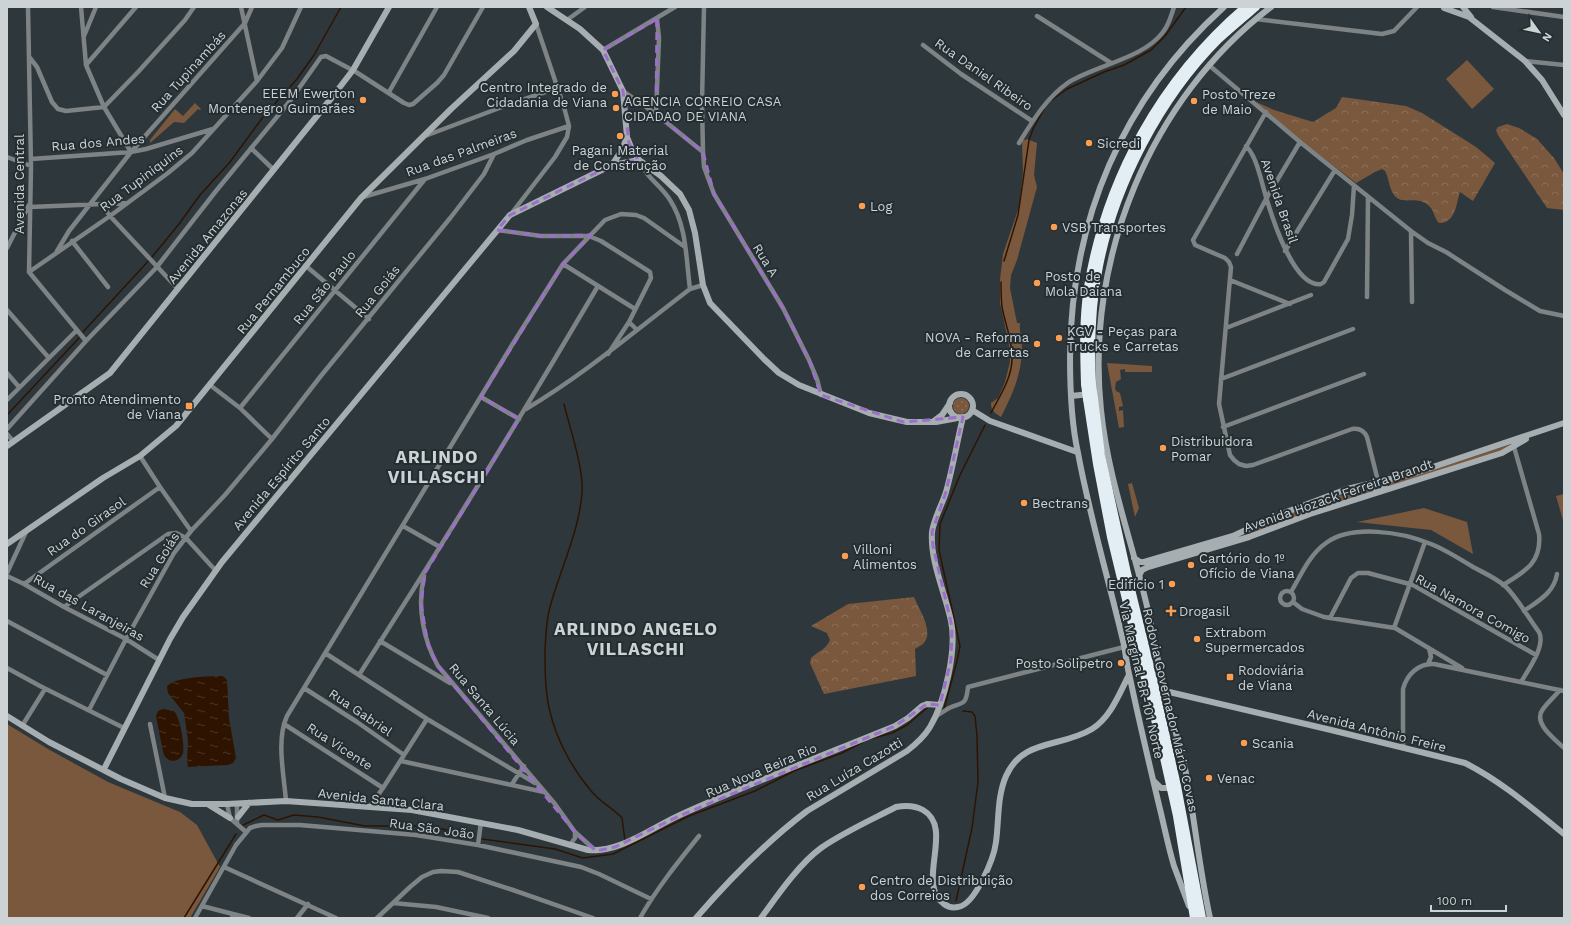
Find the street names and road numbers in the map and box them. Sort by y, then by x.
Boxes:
street label: Rua Tupinambás [148,27,229,115]
street label: Rua Daniel Ribeiro [932,35,1036,114]
street label: Rua das Palmeiras [404,125,519,179]
street label: Rua dos Andes [51,131,146,154]
street label: Avenida Central [12,134,27,234]
street label: Rua Tupiniquins [97,142,186,215]
street label: Avenida Brasil [1258,157,1301,246]
street label: Avenida Amazonas [164,186,251,287]
street label: Rua A [750,241,782,280]
street label: Rua Pernambuco [234,244,313,337]
street label: Rua São Paulo [290,247,359,327]
street label: Rua Goiás [352,262,403,320]
street label: Avenida Espírito Santo [230,413,333,533]
street label: Avenida Hozack Ferreira Brandt [1242,456,1435,535]
street label: Rua do Girasol [44,494,128,559]
street label: Rua Goiás [136,530,183,591]
street label: Rua das Laranjeiras [31,571,147,644]
street label: Rua Namora Comigo [1413,571,1533,646]
street label: Via Marginal BR-101 Norte [1116,600,1167,760]
street label: Rodovia Governador Mário Covas [1140,607,1201,813]
street label: Rua Santa Lúcia [446,660,524,749]
street label: Rua Gabriel [326,686,395,739]
street label: Avenida Antônio Freire [1306,706,1448,755]
street label: Rua Vicente [304,720,375,773]
street label: Rua Luíza Cazotti [803,735,905,804]
street label: Rua Nova Beira Rio [703,740,819,801]
street label: Avenida Santa Clara [317,785,445,814]
street label: Rua São João [388,815,476,842]

